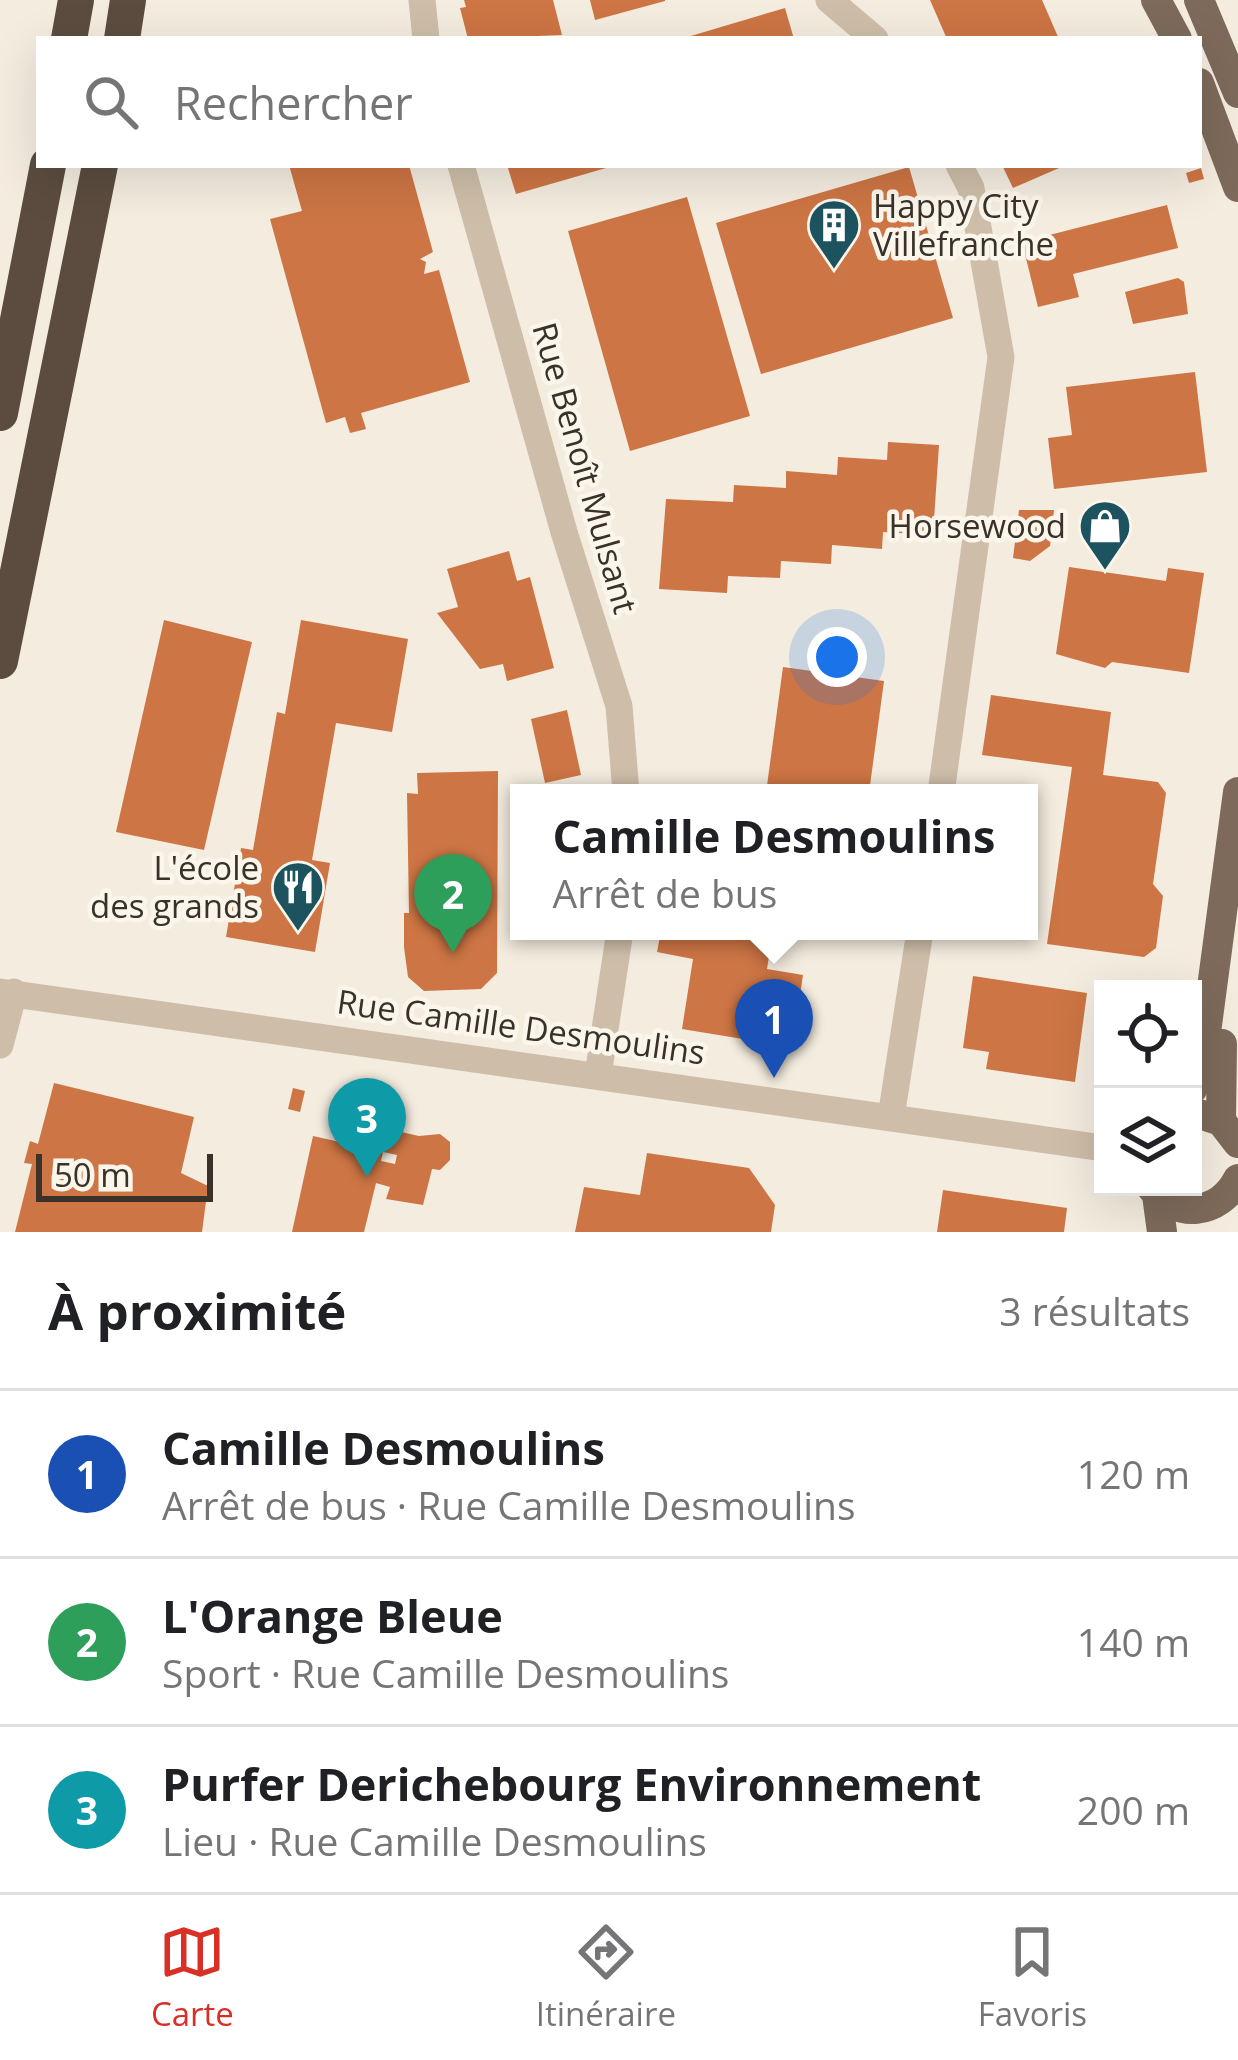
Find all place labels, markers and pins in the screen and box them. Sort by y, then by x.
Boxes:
place label: Happy City Villefranche [873,183,1054,266]
building icon: Happy City Villefranche [806,197,862,271]
shop icon: Horsewood [1077,498,1133,572]
place label: Horsewood [889,503,1066,548]
place label: L'école des grands [90,845,259,928]
pin: 2 [414,854,492,953]
restaurant icon: L'école des grands [270,859,326,933]
pin: 1 [735,979,813,1078]
pin: 3 [328,1078,406,1177]

